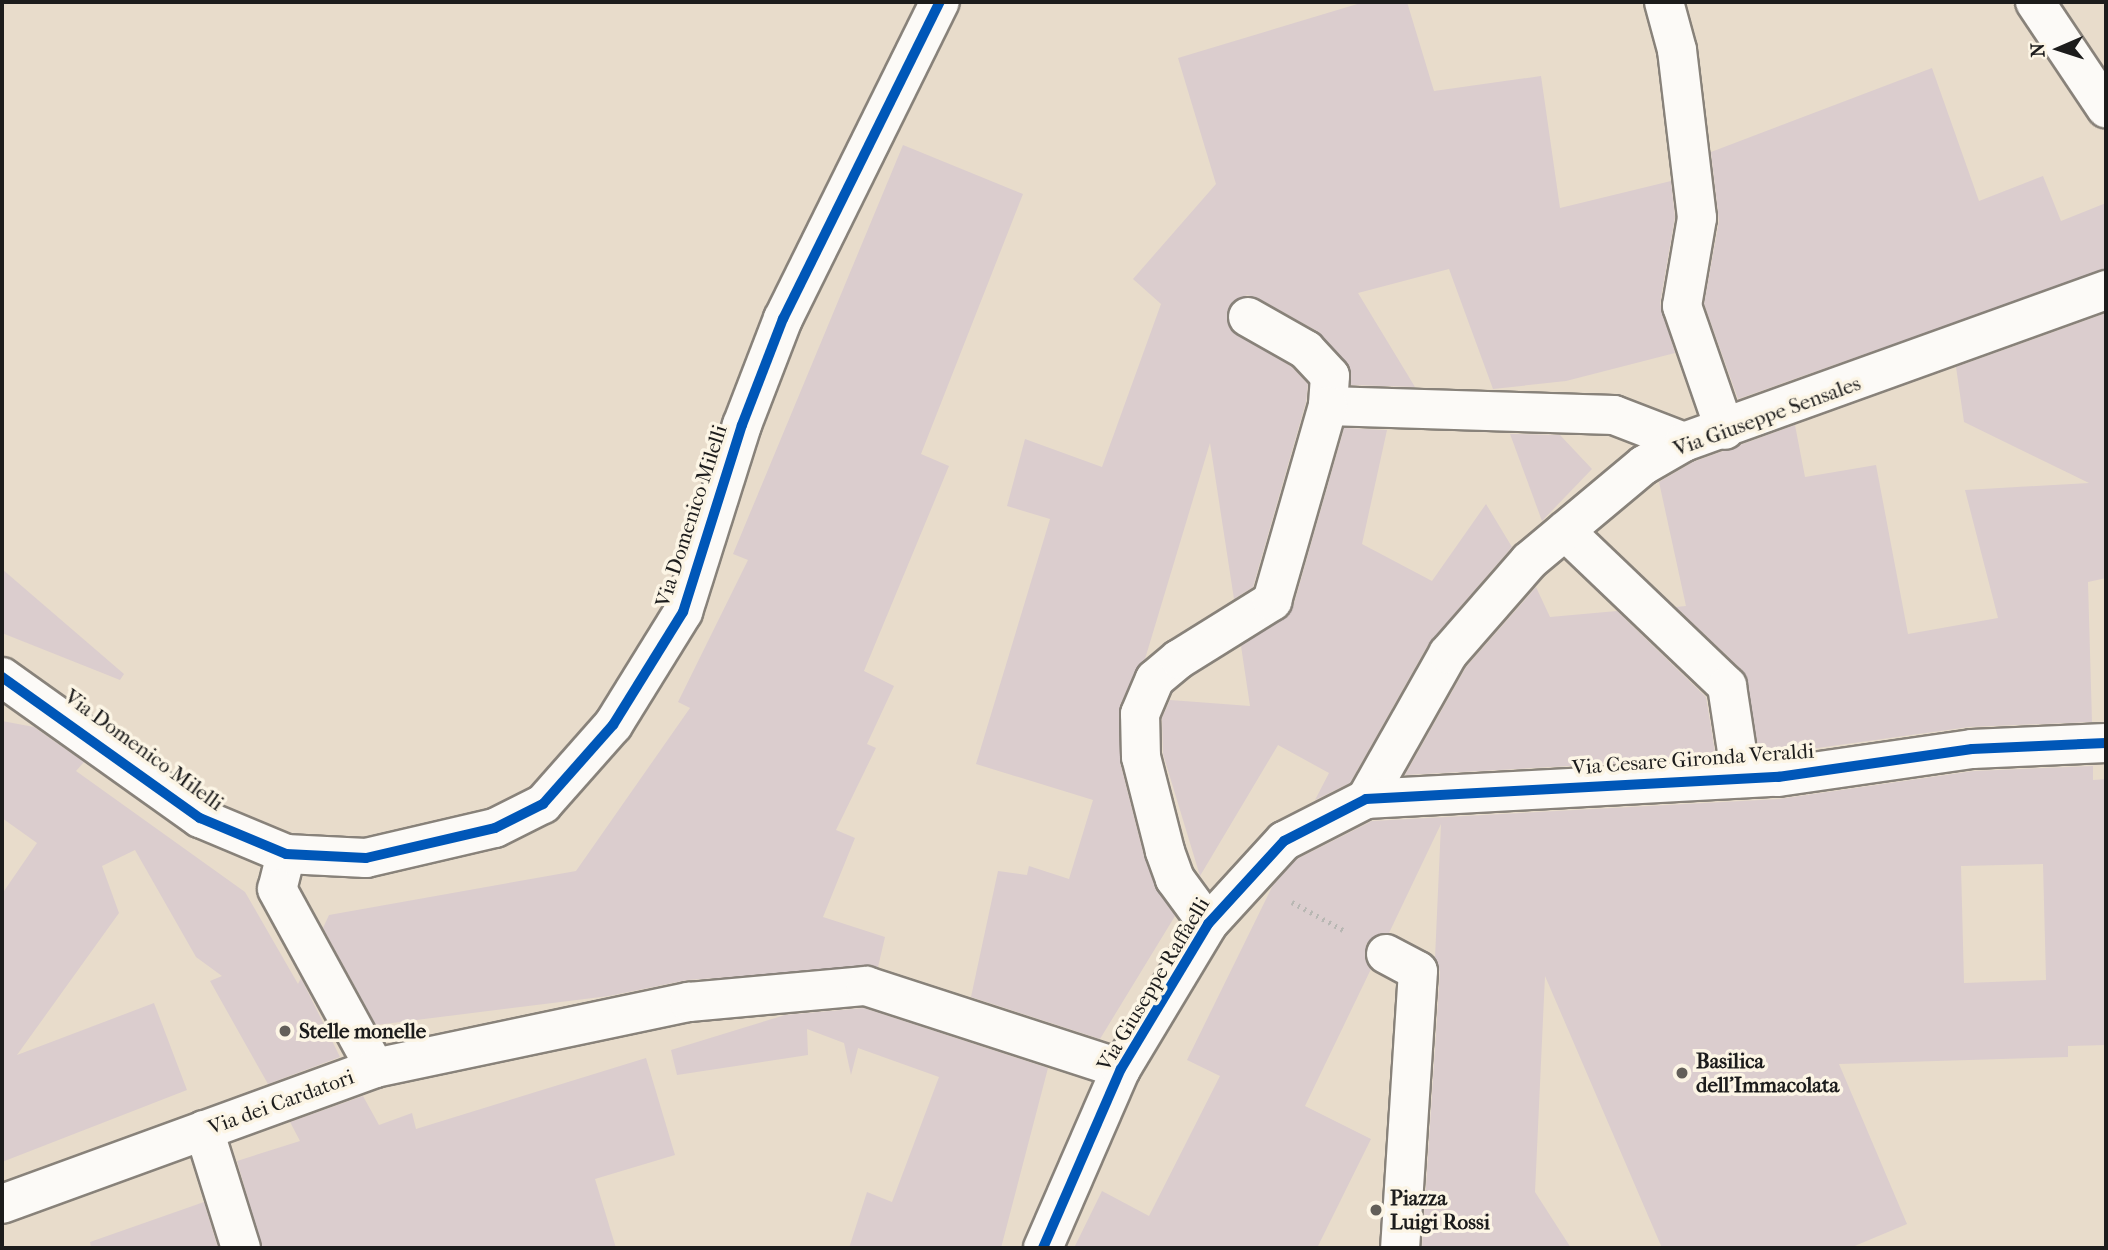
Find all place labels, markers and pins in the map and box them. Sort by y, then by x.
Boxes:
place label: Stelle monelle [299,1018,426,1044]
marker: Stelle monelle [277,1023,293,1039]
place label: Basilica dell'Immacolata [1696,1048,1839,1098]
marker: Basilica dell'Immacolata [1674,1065,1690,1081]
place label: Piazza Luigi Rossi [1390,1185,1490,1235]
marker: Piazza Luigi Rossi [1368,1202,1384,1218]

